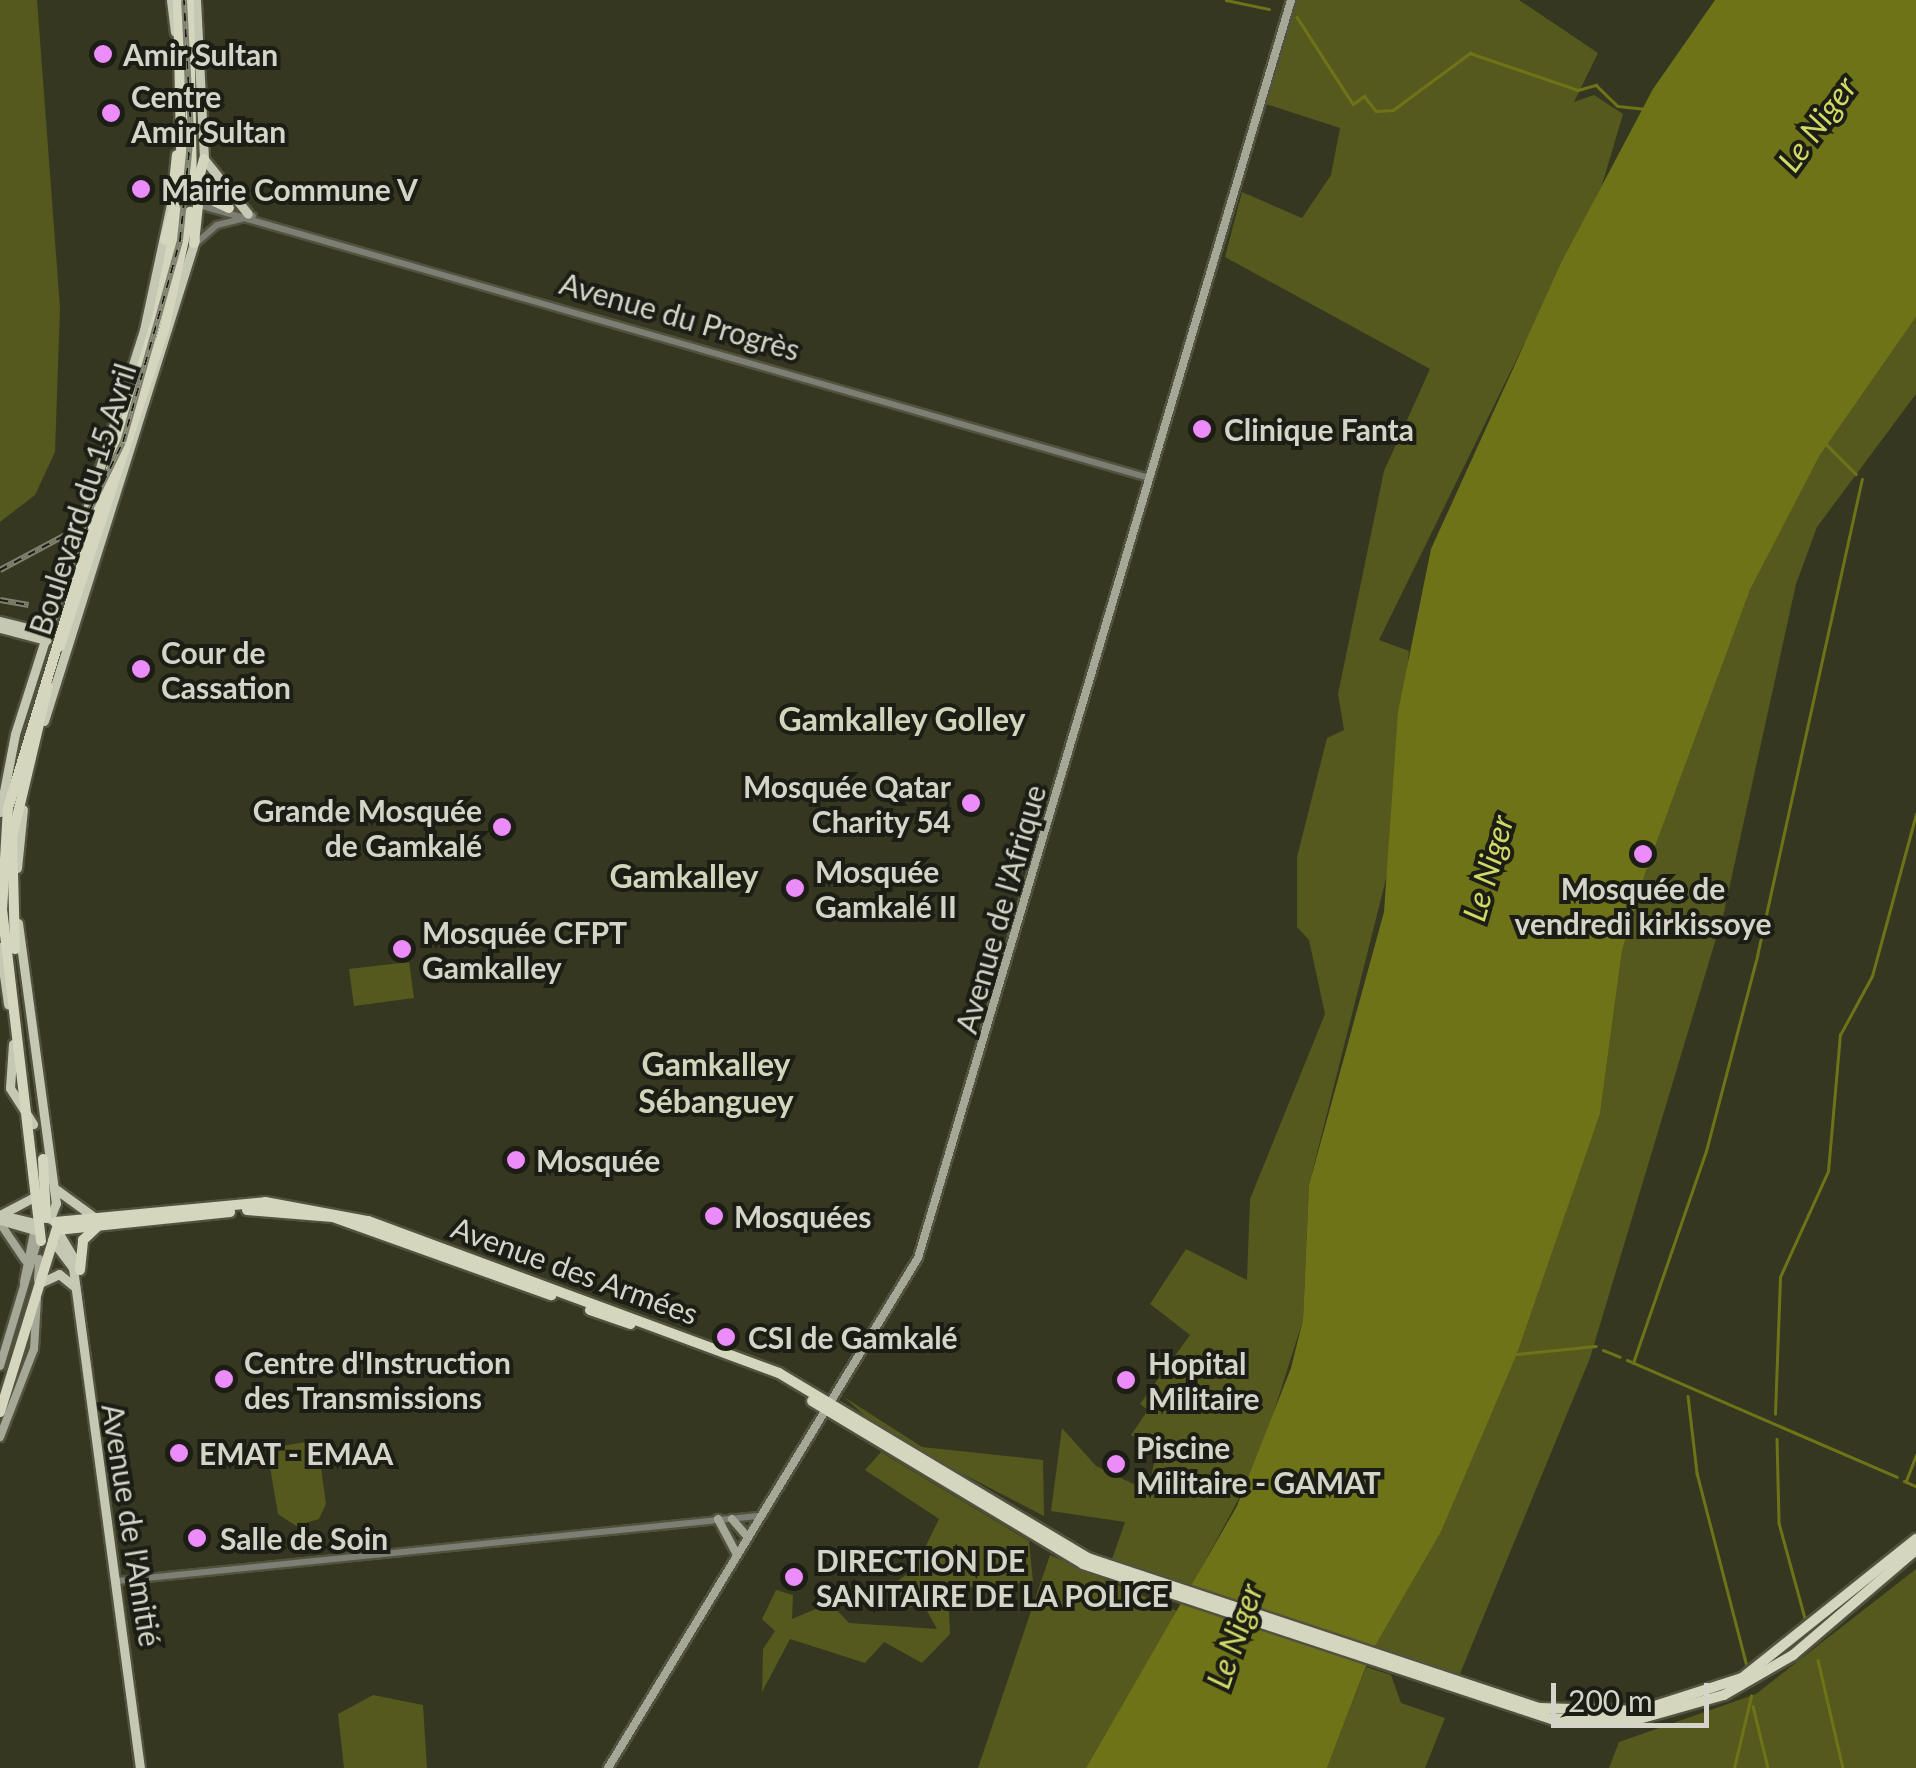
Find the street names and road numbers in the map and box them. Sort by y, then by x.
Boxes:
street label: Avenue du Progrès [556,265,804,367]
street label: Boulevard du 15 Avril [21,358,143,640]
street label: Avenue de l'Afrique [947,781,1053,1037]
street label: Avenue des Armées [446,1208,704,1332]
street label: Avenue de l'Amitié [95,1401,169,1649]

